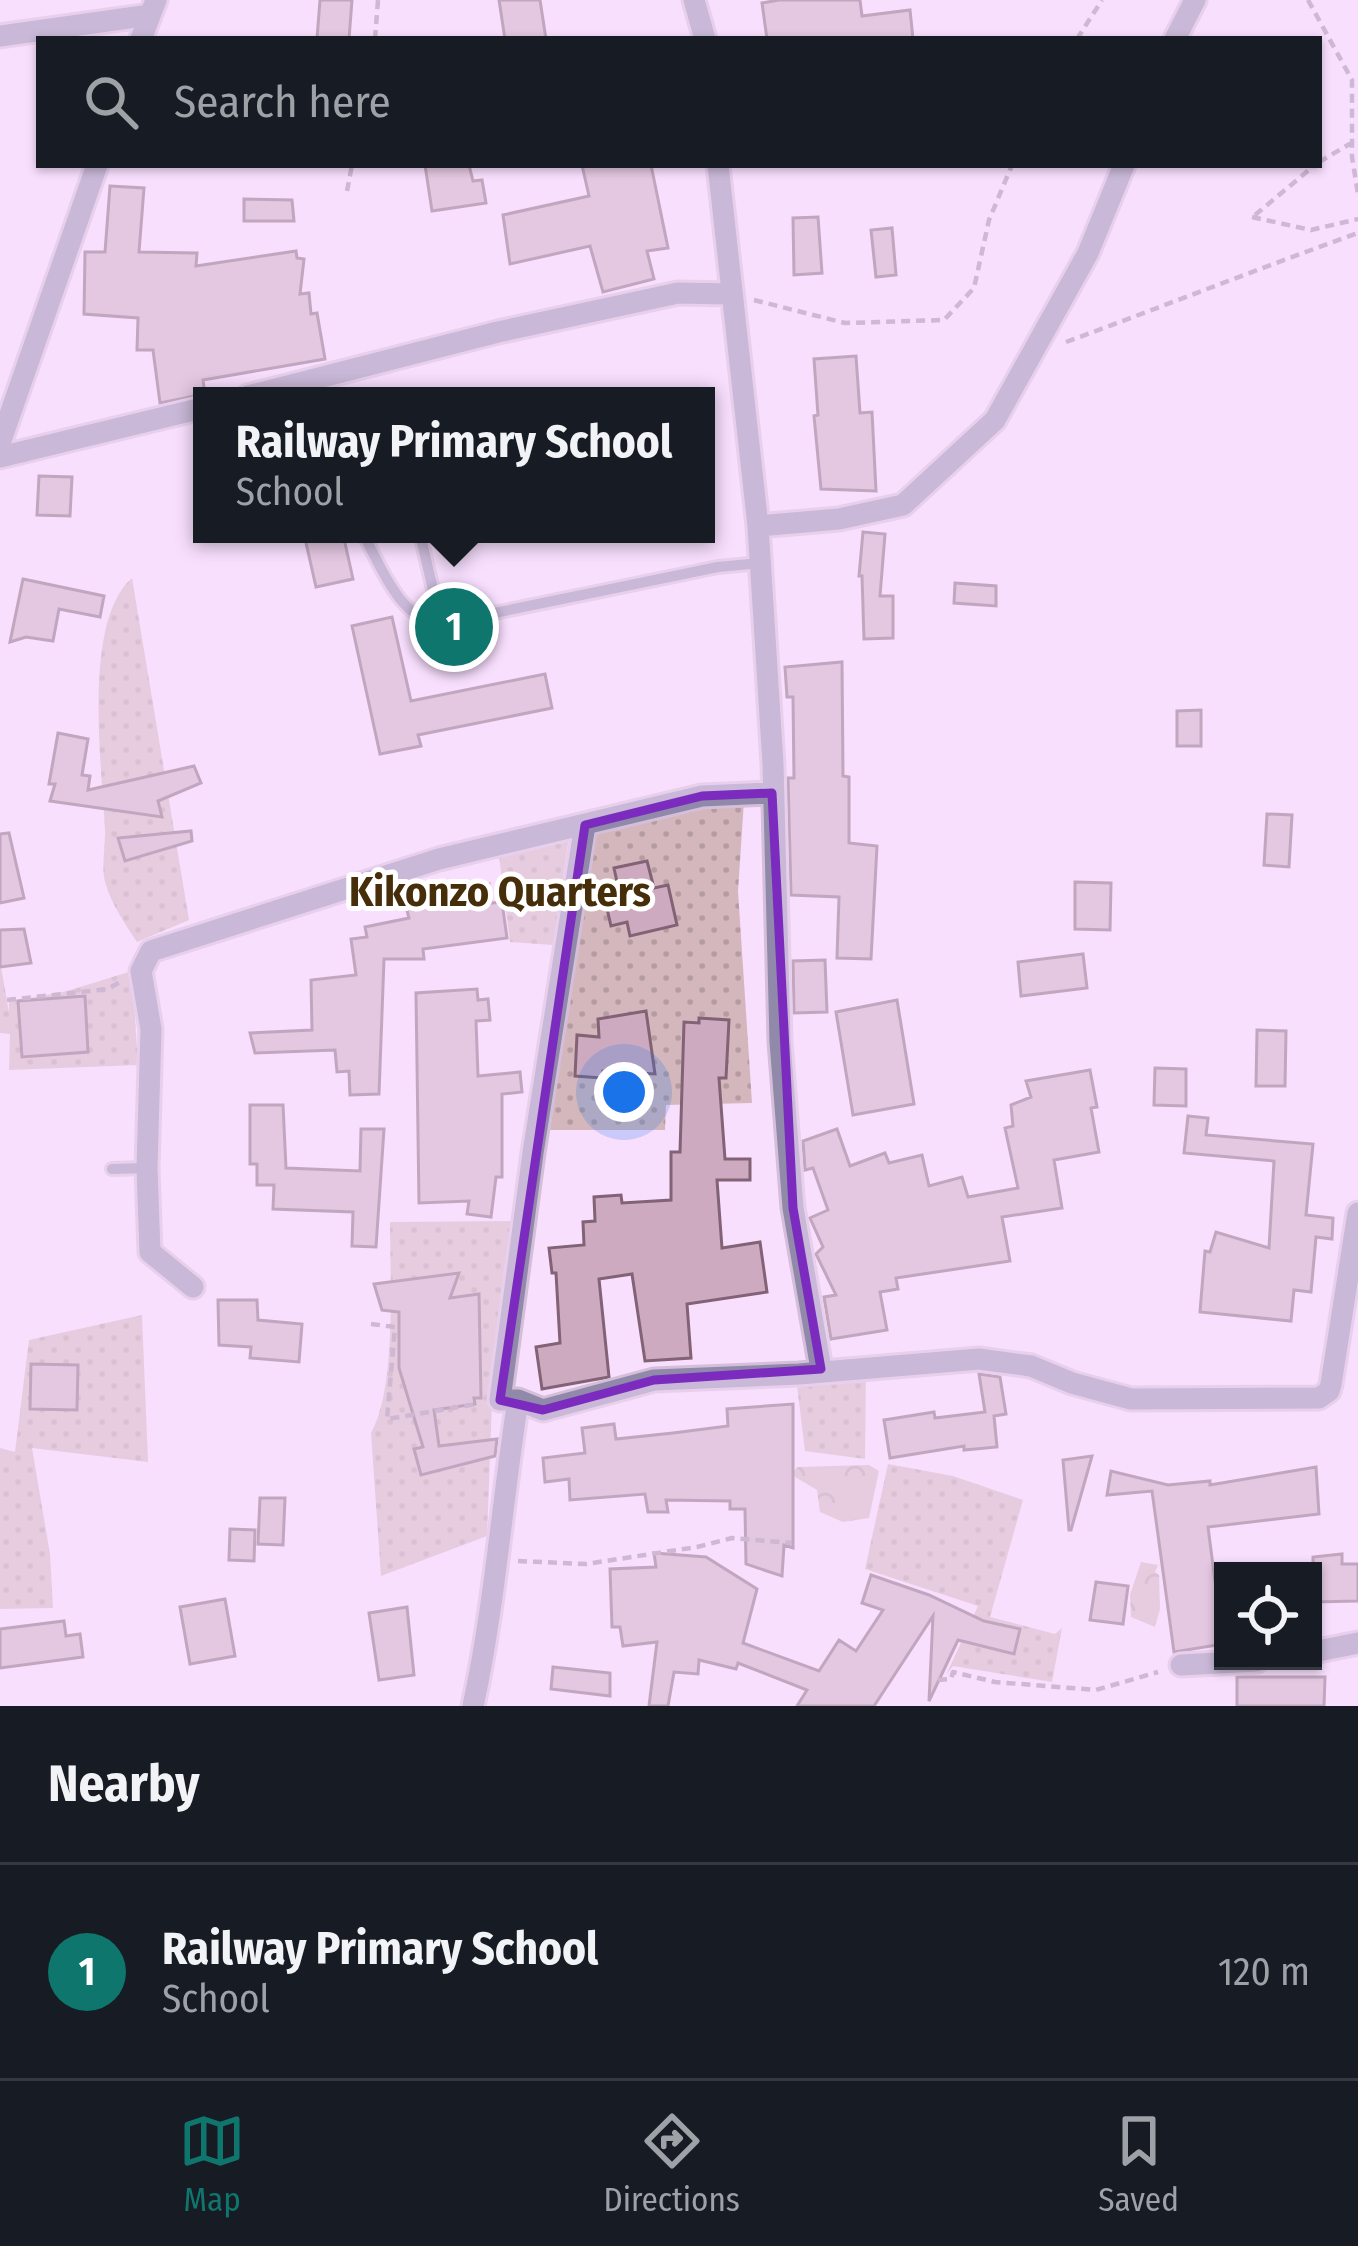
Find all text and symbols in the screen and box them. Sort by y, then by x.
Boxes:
search box [36,36,1322,168]
icon: search [78,69,144,135]
text: Search here [174,75,391,129]
popup [193,387,715,543]
text: Railway Primary School [236,415,672,469]
text: School [236,469,344,515]
pin: 1 [415,582,493,672]
district label: Kikonzo Quarters [349,867,651,917]
your location [594,1062,654,1122]
map controls [1214,1562,1322,1670]
button: locate [1214,1562,1322,1670]
text: Nearby [48,1753,200,1815]
text: Railway Primary School [162,1922,598,1976]
text: 1 [79,1949,95,1995]
text: 120 m [1218,1949,1310,1995]
text: School [162,1976,270,2022]
tab: Map [179,2108,245,2220]
tab: Directions [603,2108,740,2220]
tab: Saved [1098,2108,1179,2220]

